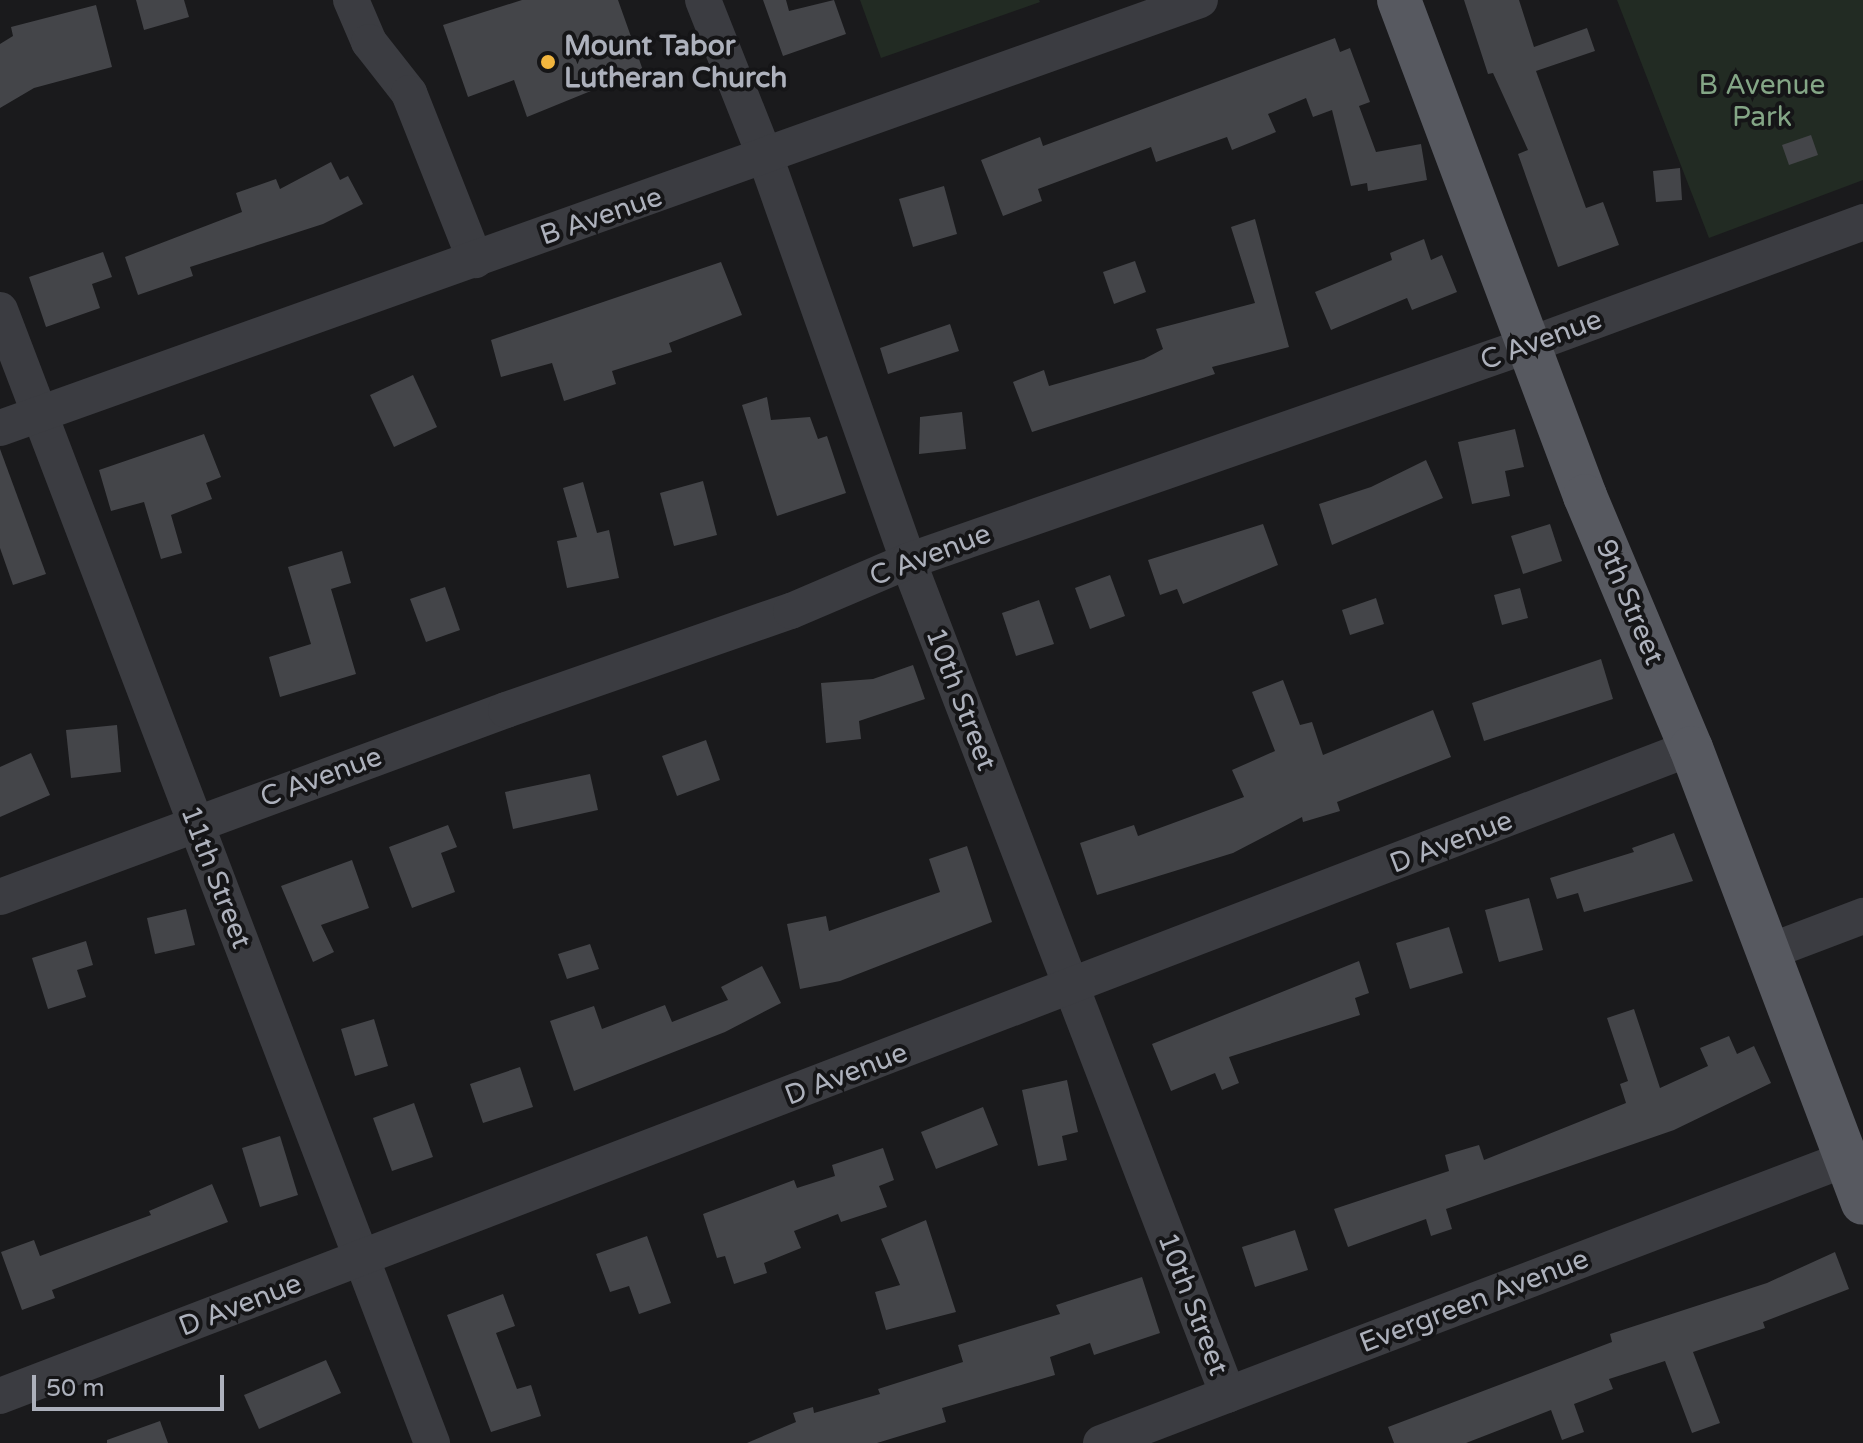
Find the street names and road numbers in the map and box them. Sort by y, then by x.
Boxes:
street label: B Avenue [536,179,666,253]
street label: C Avenue [1476,303,1606,377]
street label: C Avenue [865,517,995,593]
street label: 9th Street [1589,534,1671,670]
street label: 10th Street [918,623,1004,775]
street label: C Avenue [256,740,386,814]
street label: 11th Street [173,801,259,953]
street label: D Avenue [1385,803,1517,881]
street label: D Avenue [780,1035,912,1113]
street label: 10th Street [1150,1228,1236,1380]
street label: Evergreen Avenue [1355,1242,1593,1360]
street label: D Avenue [174,1266,306,1344]

